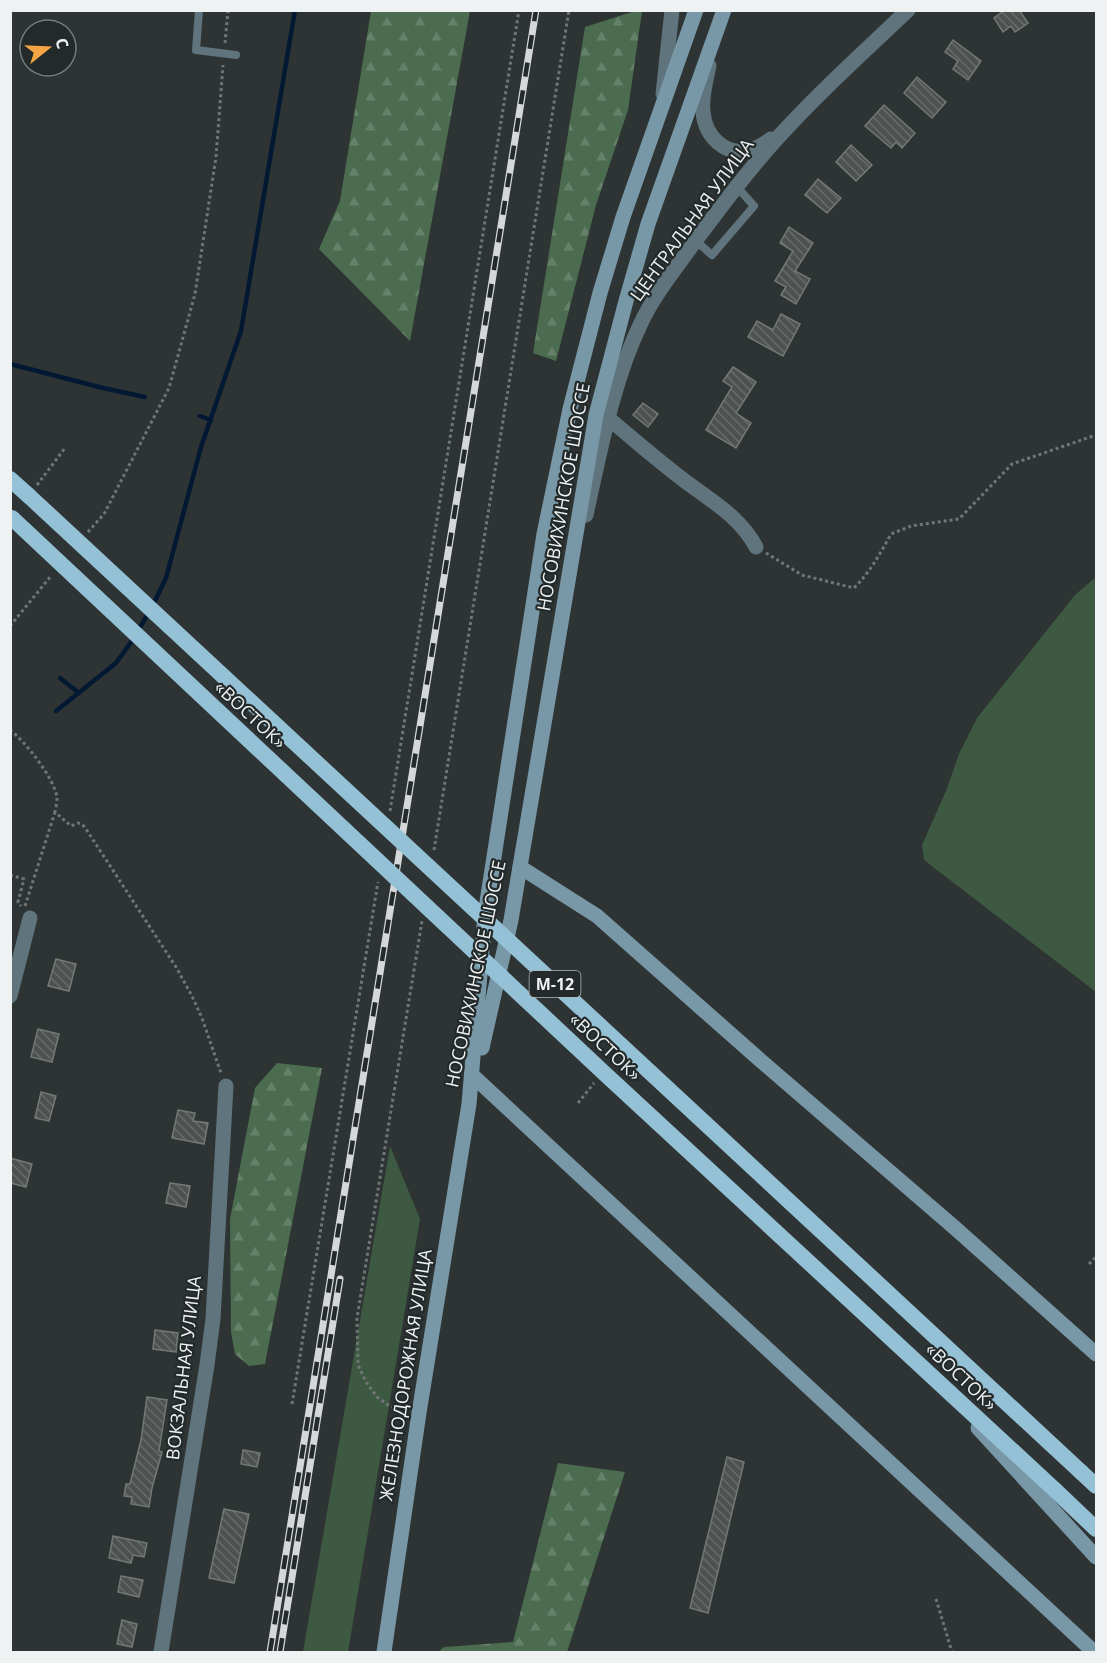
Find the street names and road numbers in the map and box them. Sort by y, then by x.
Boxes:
street label: ЦЕНТРАЛЬНАЯ УЛИЦА [624,133,759,306]
street label: НОСОВИХИНСКОЕ ШОССЕ [531,381,595,613]
street label: «ВОСТОК» [210,675,292,754]
street label: НОСОВИХИНСКОЕ ШОССЕ [439,858,511,1090]
road number: М-12 [530,971,580,997]
street label: «ВОСТОК» [565,1007,647,1086]
street label: ЖЕЛЕЗНОДОРОЖНАЯ УЛИЦА [373,1247,437,1502]
street label: ВОКЗАЛЬНАЯ УЛИЦА [160,1274,206,1461]
street label: «ВОСТОК» [921,1337,1003,1416]

